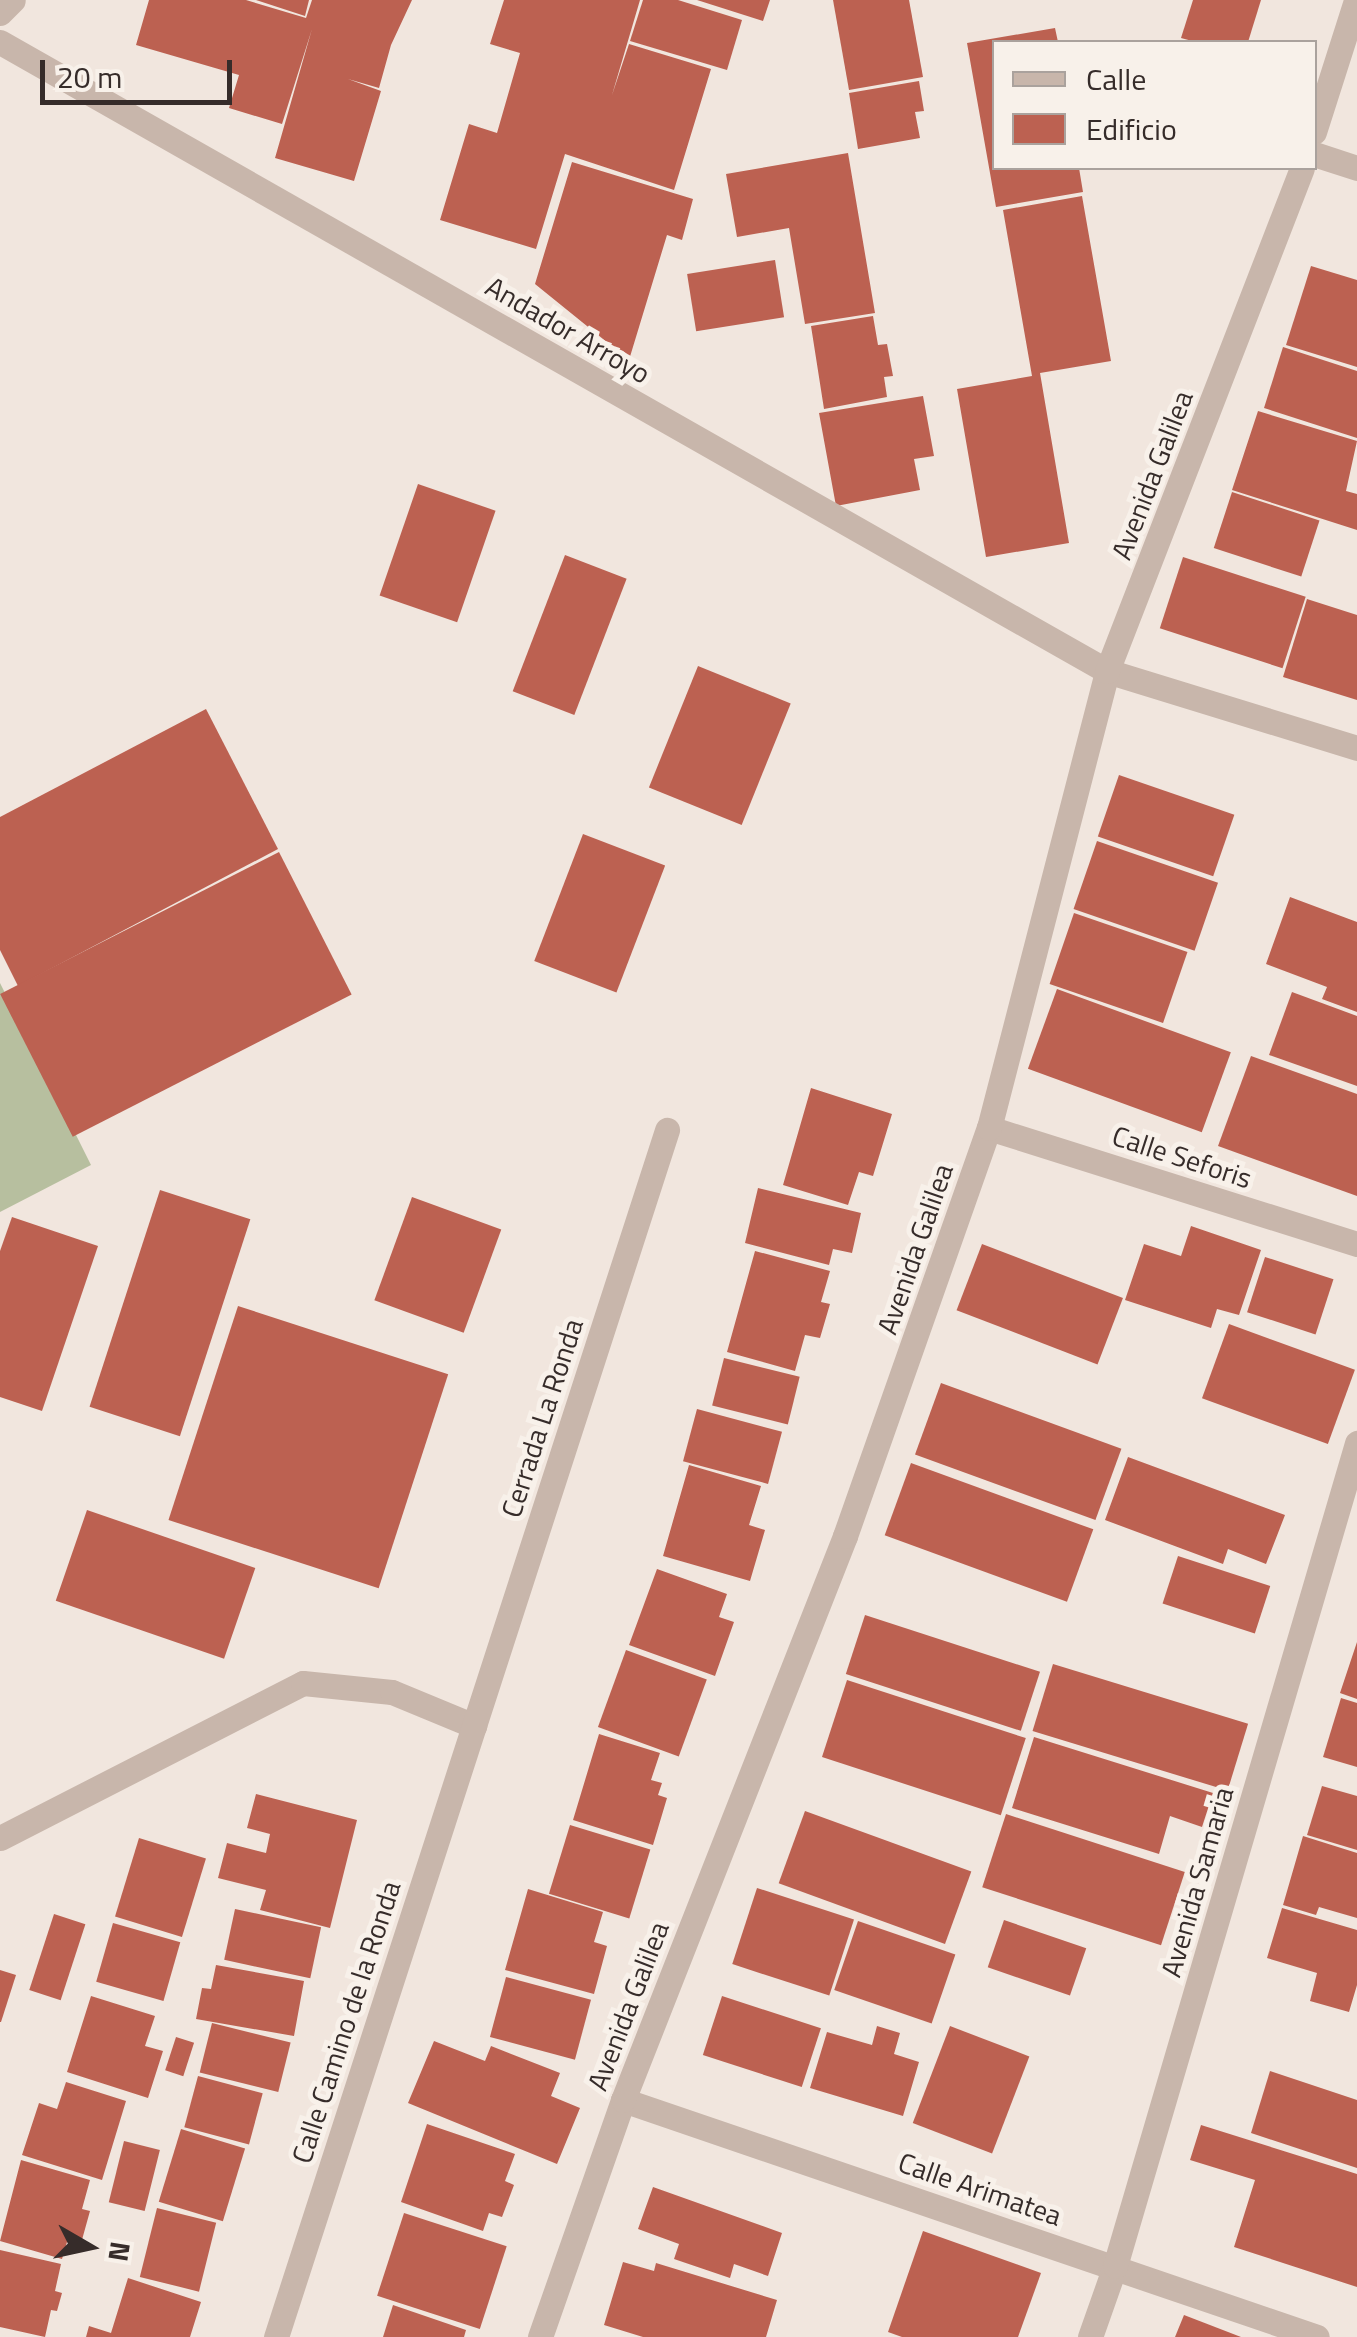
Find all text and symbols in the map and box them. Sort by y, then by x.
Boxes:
scale bar [45,40,238,102]
legend [992,40,1317,170]
text: 20 m [57,54,122,100]
text: Calle [1086,56,1146,102]
text: Edificio [1086,106,1177,152]
street label: Andador Arroyo [480,269,656,391]
street label: Avenida Galilea [1104,386,1200,564]
street label: Calle Seforis [1108,1119,1256,1195]
street label: Avenida Galilea [870,1159,960,1339]
street label: Cerrada La Ronda [494,1314,590,1522]
street label: Avenida Samaria [1154,1783,1240,1981]
street label: Calle Camino de la Ronda [284,1877,408,2167]
street label: Avenida Galilea [580,1917,676,2095]
street label: Calle Arimatea [894,2145,1066,2233]
north arrow [40,2197,140,2297]
text: N [97,2239,143,2265]

